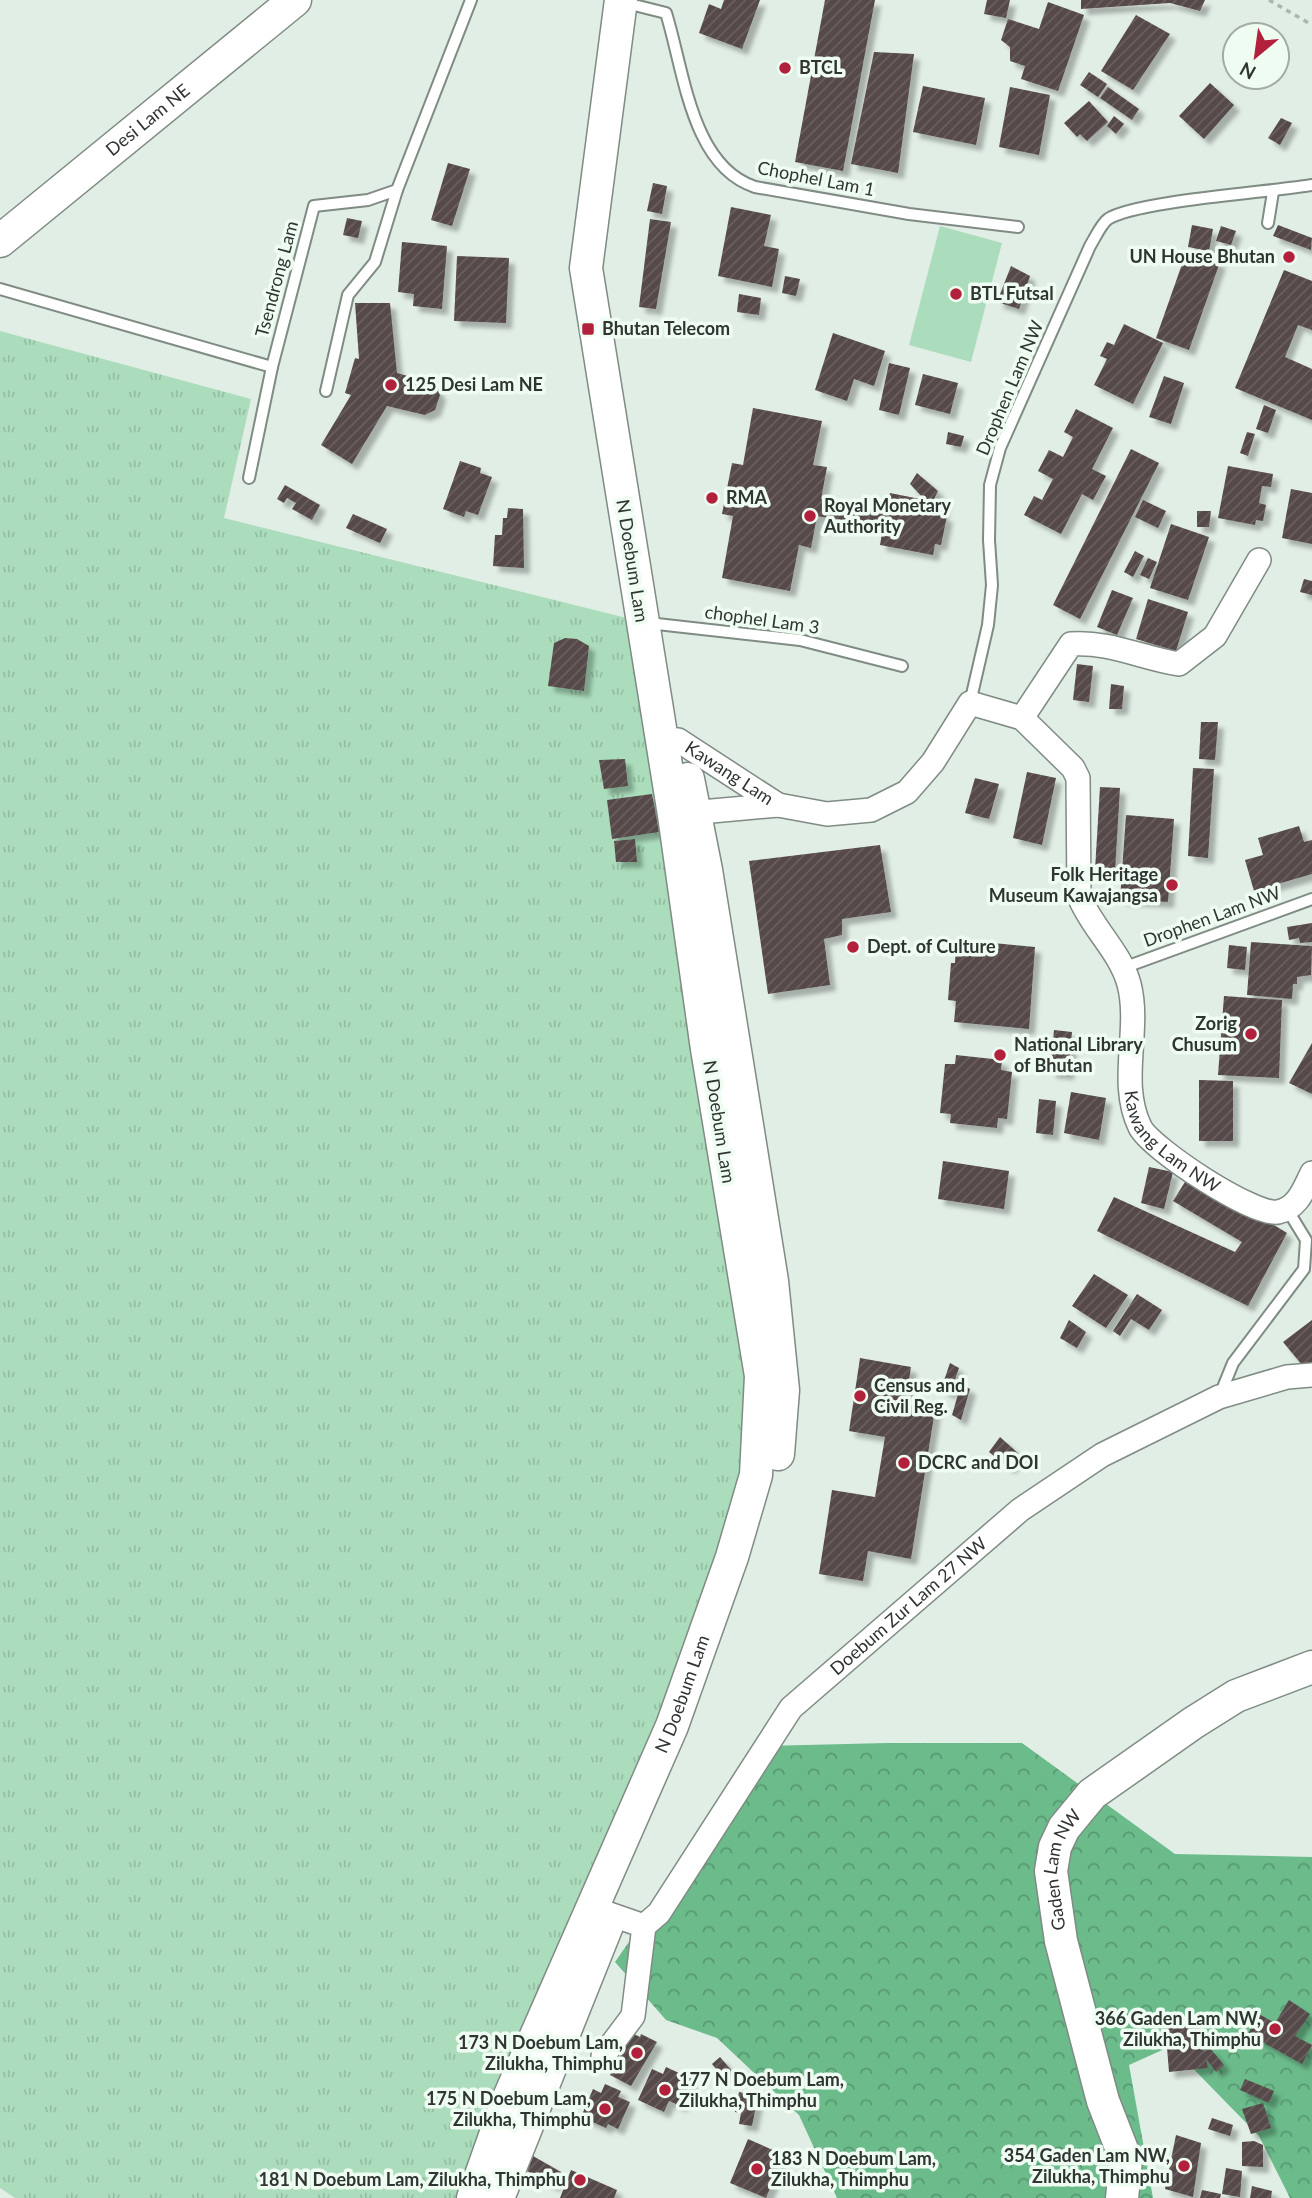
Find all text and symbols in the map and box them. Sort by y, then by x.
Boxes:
north arrow [1221,21,1291,91]
place label: BTCL [799,56,843,78]
text: N [1236,58,1259,85]
marker: BTCL [777,60,793,76]
street label: Desi Lam NE [101,79,194,160]
street label: Chophel Lam 1 [756,156,877,200]
street label: Tsendrong Lam [250,218,302,339]
place label: UN House Bhutan [1129,245,1275,267]
marker: UN House Bhutan [1281,249,1297,265]
place label: BTL Futsal [970,282,1054,304]
marker: BTL Futsal [948,286,964,302]
place label: Bhutan Telecom [602,317,730,339]
street label: Drophen Lam NW [971,317,1048,458]
marker: Bhutan Telecom [580,321,596,337]
place label: 125 Desi Lam NE [405,373,543,395]
marker: 125 Desi Lam NE [383,377,399,393]
place label: RMA [726,486,768,508]
marker: RMA [704,490,720,506]
place label: Royal Monetary Authority [823,494,952,537]
street label: N Doebum Lam [612,498,654,624]
marker: Royal Monetary Authority [802,508,818,524]
street label: chophel Lam 3 [703,600,821,638]
street label: Kawang Lam [681,736,778,809]
place label: Folk Heritage Museum Kawajangsa [989,863,1158,906]
marker: Folk Heritage Museum Kawajangsa [1164,877,1180,893]
street label: Drophen Lam NW [1140,881,1283,951]
place label: Dept. of Culture [867,935,996,957]
marker: Dept. of Culture [845,939,861,955]
place label: Zorig Chusum [1172,1012,1237,1055]
marker: Zorig Chusum [1243,1026,1259,1042]
place label: National Library of Bhutan [1014,1033,1143,1076]
marker: National Library of Bhutan [992,1047,1008,1063]
street label: N Doebum Lam [699,1059,741,1185]
street label: Kawang Lam NW [1120,1089,1225,1197]
place label: Census and Civil Reg. [874,1374,965,1417]
marker: Census and Civil Reg. [852,1388,868,1404]
place label: DCRC and DOI [918,1451,1039,1473]
marker: DCRC and DOI [896,1455,912,1471]
street label: Doebum Zur Lam 27 NW [825,1532,991,1679]
street label: N Doebum Lam [650,1632,713,1756]
street label: Gaden Lam NW [1039,1804,1085,1932]
place label: 366 Gaden Lam NW, Zilukha, Thimphu [1095,2007,1261,2050]
marker: 366 Gaden Lam NW, Zilukha, Thimphu [1267,2021,1283,2037]
place label: 173 N Doebum Lam, Zilukha, Thimphu [458,2031,623,2074]
marker: 173 N Doebum Lam, Zilukha, Thimphu [629,2045,645,2061]
place label: 177 N Doebum Lam, Zilukha, Thimphu [679,2068,844,2111]
marker: 177 N Doebum Lam, Zilukha, Thimphu [657,2082,673,2098]
place label: 175 N Doebum Lam, Zilukha, Thimphu [426,2087,591,2130]
marker: 175 N Doebum Lam, Zilukha, Thimphu [597,2101,613,2117]
place label: 354 Gaden Lam NW, Zilukha, Thimphu [1004,2144,1170,2187]
place label: 183 N Doebum Lam, Zilukha, Thimphu [771,2147,936,2190]
marker: 354 Gaden Lam NW, Zilukha, Thimphu [1176,2158,1192,2174]
marker: 183 N Doebum Lam, Zilukha, Thimphu [749,2161,765,2177]
place label: 181 N Doebum Lam, Zilukha, Thimphu [259,2168,566,2190]
marker: 181 N Doebum Lam, Zilukha, Thimphu [572,2172,588,2188]

